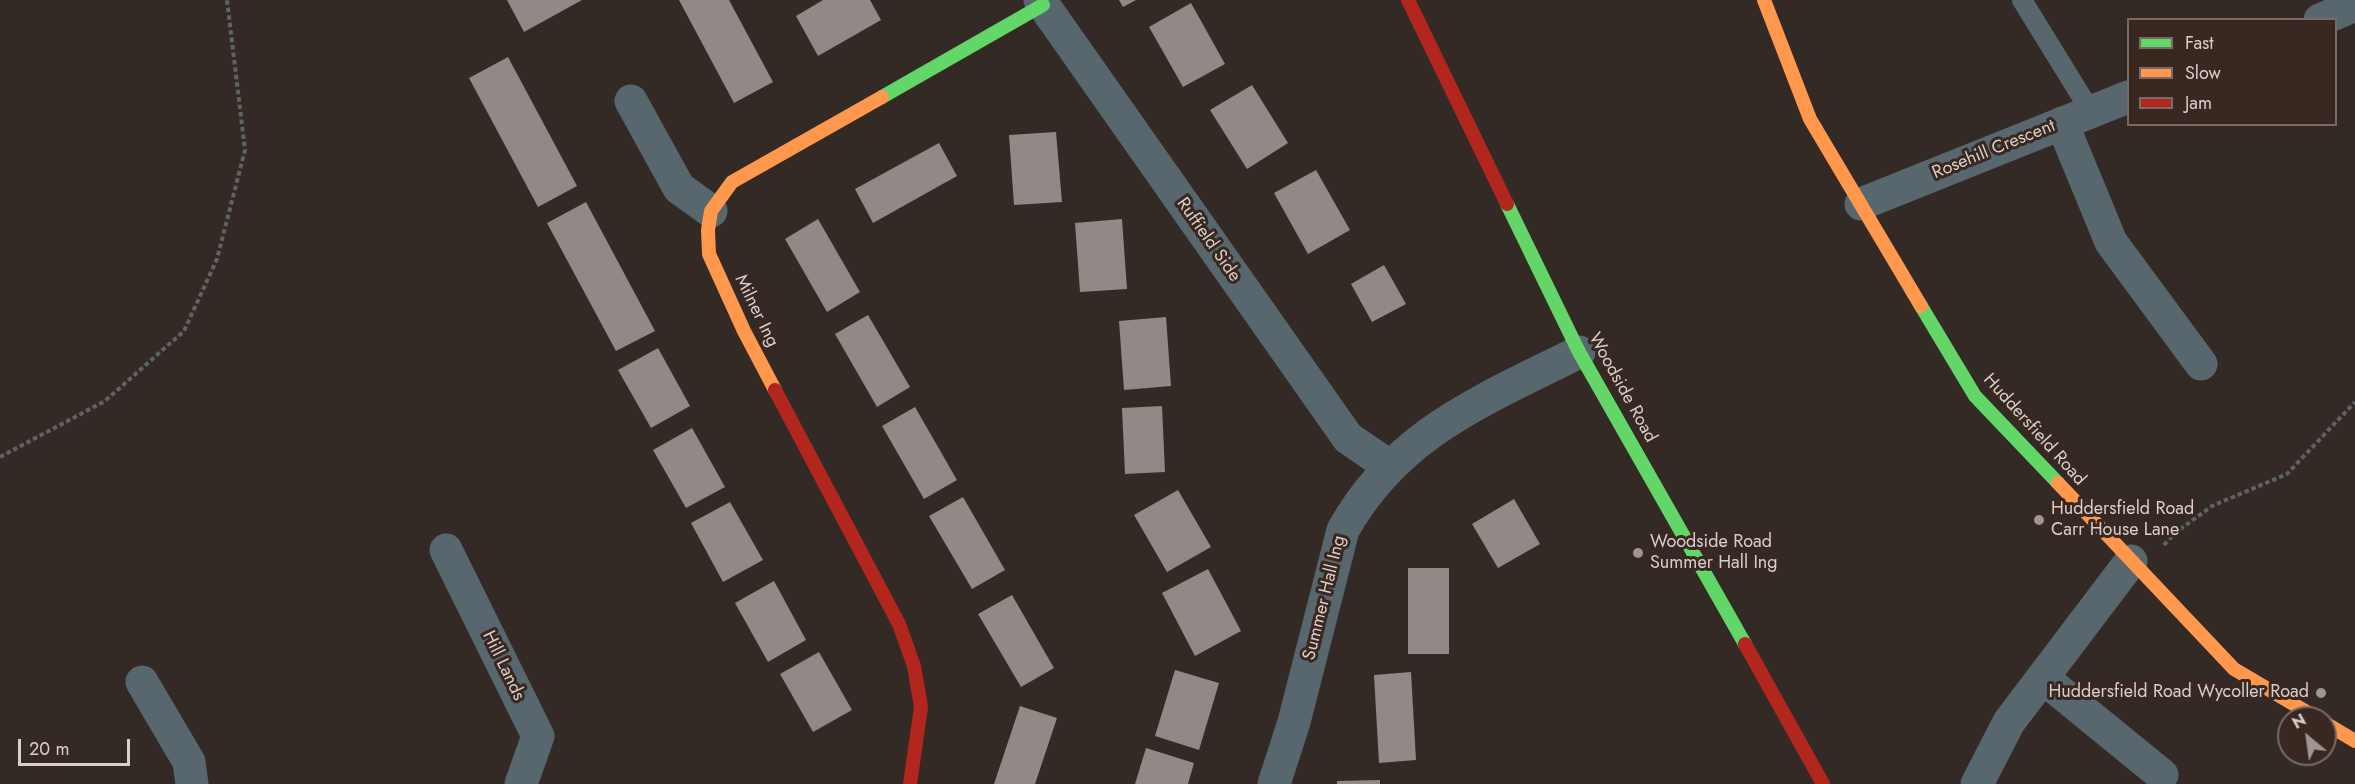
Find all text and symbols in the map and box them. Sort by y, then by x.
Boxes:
legend [2127,18,2337,126]
text: Fast [2185,30,2214,56]
text: Slow [2185,60,2221,86]
text: Jam [2185,90,2212,116]
street label: Rosehill Crescent [1929,116,2059,184]
street label: Ruffield Side [1171,194,1245,286]
street label: Milner Ing [729,271,783,351]
street label: Woodside Road [1583,329,1661,447]
street label: Huddersfield Road [1978,370,2090,490]
place label: Huddersfield Road Carr House Lane [2051,499,2194,542]
marker: Huddersfield Road Carr House Lane [2032,513,2046,527]
place label: Woodside Road Summer Hall Ing [1650,532,1778,574]
street label: Summer Hall Ing [1299,533,1351,663]
marker: Woodside Road Summer Hall Ing [1631,546,1645,560]
street label: Hill Lands [477,628,529,704]
place label: Huddersfield Road Wycoller Road [2048,682,2309,704]
marker: Huddersfield Road Wycoller Road [2314,686,2328,700]
north arrow [2277,706,2337,766]
text: N [2288,708,2310,735]
scale bar [21,727,134,765]
text: 20 m [29,736,69,762]

